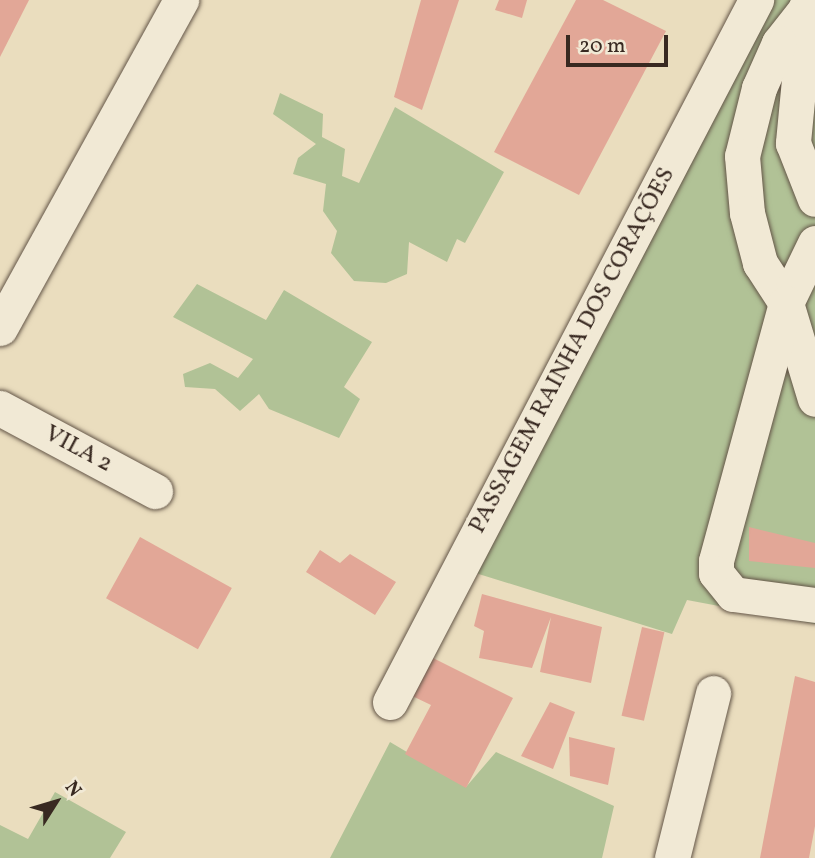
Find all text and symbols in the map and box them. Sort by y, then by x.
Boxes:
scale bar [570,21,672,65]
text: 20 m [579,32,625,61]
street label: PASSAGEM RAINHA DOS CORAÇÕES [464,163,682,539]
street label: VILA 2 [39,420,117,480]
north arrow [21,767,91,837]
text: N [58,776,87,803]

